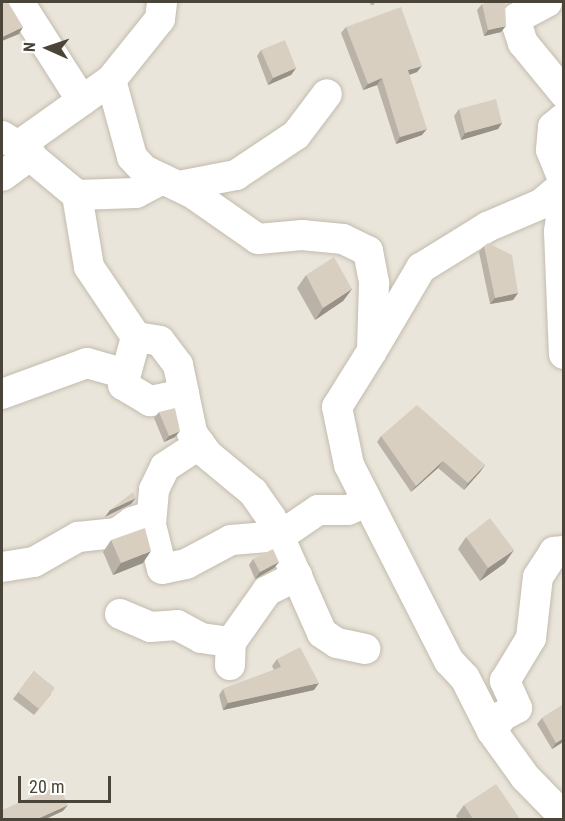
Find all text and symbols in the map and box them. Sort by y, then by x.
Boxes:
north arrow [18,18,78,78]
text: N [20,42,39,52]
scale bar [21,764,114,802]
text: 20 m [29,776,64,797]

